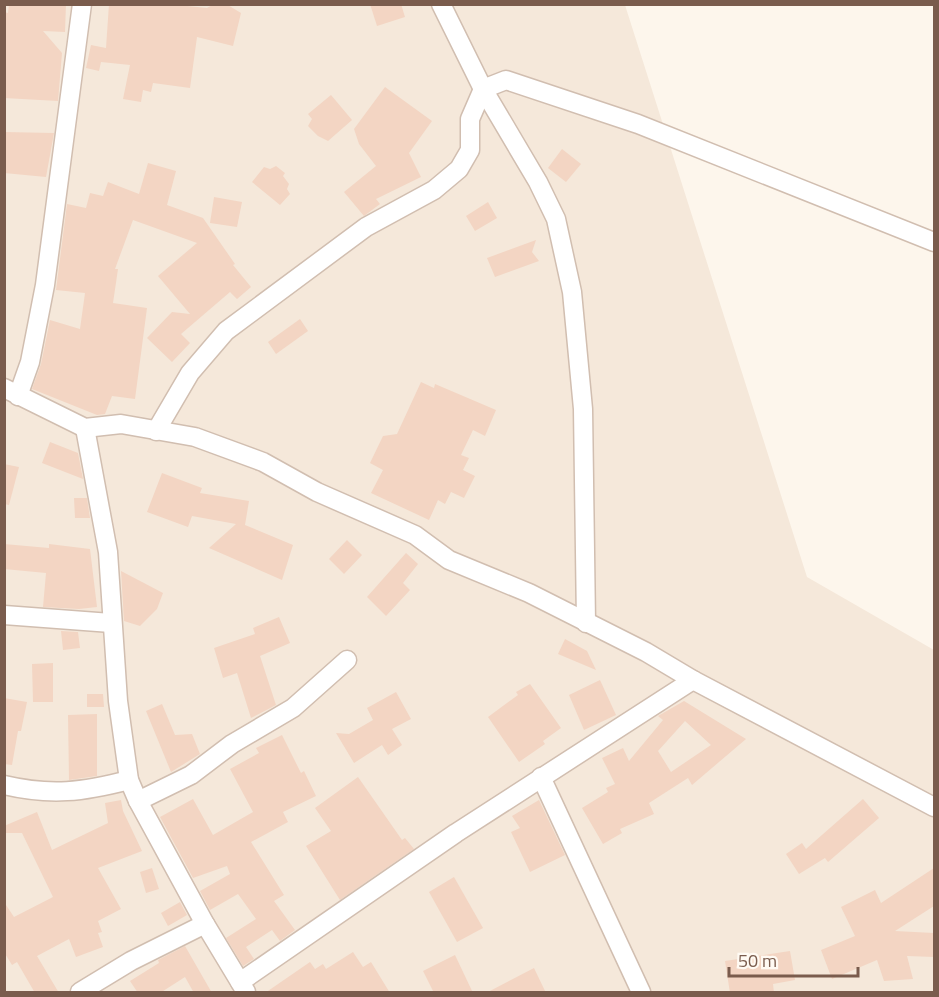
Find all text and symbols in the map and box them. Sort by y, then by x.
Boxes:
scale bar [729,940,858,978]
text: 50 m [738,947,777,974]

